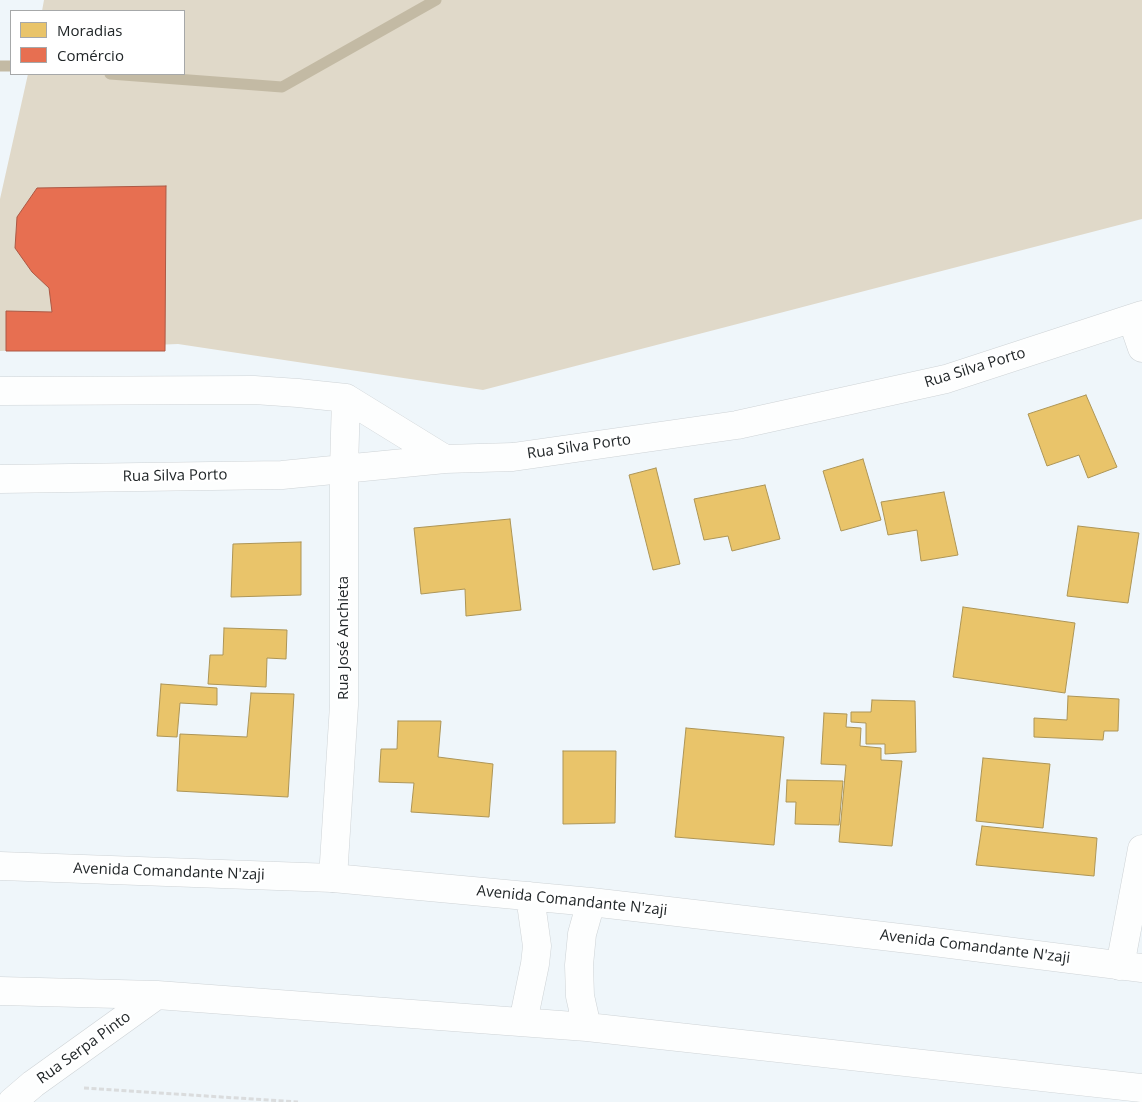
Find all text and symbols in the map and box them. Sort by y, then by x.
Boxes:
legend [10,10,185,75]
text: Moradias [57,20,122,40]
text: Comércio [57,45,124,65]
street label: Rua Silva Porto [922,344,1028,392]
street label: Rua Silva Porto [526,431,632,463]
street label: Rua Silva Porto [122,466,228,486]
street label: Rua José Anchieta [335,576,353,700]
street label: Avenida Comandante N'zaji [73,860,265,884]
street label: Avenida Comandante N'zaji [476,882,668,920]
street label: Avenida Comandante N'zaji [879,926,1071,968]
street label: Rua Serpa Pinto [34,1008,134,1088]

